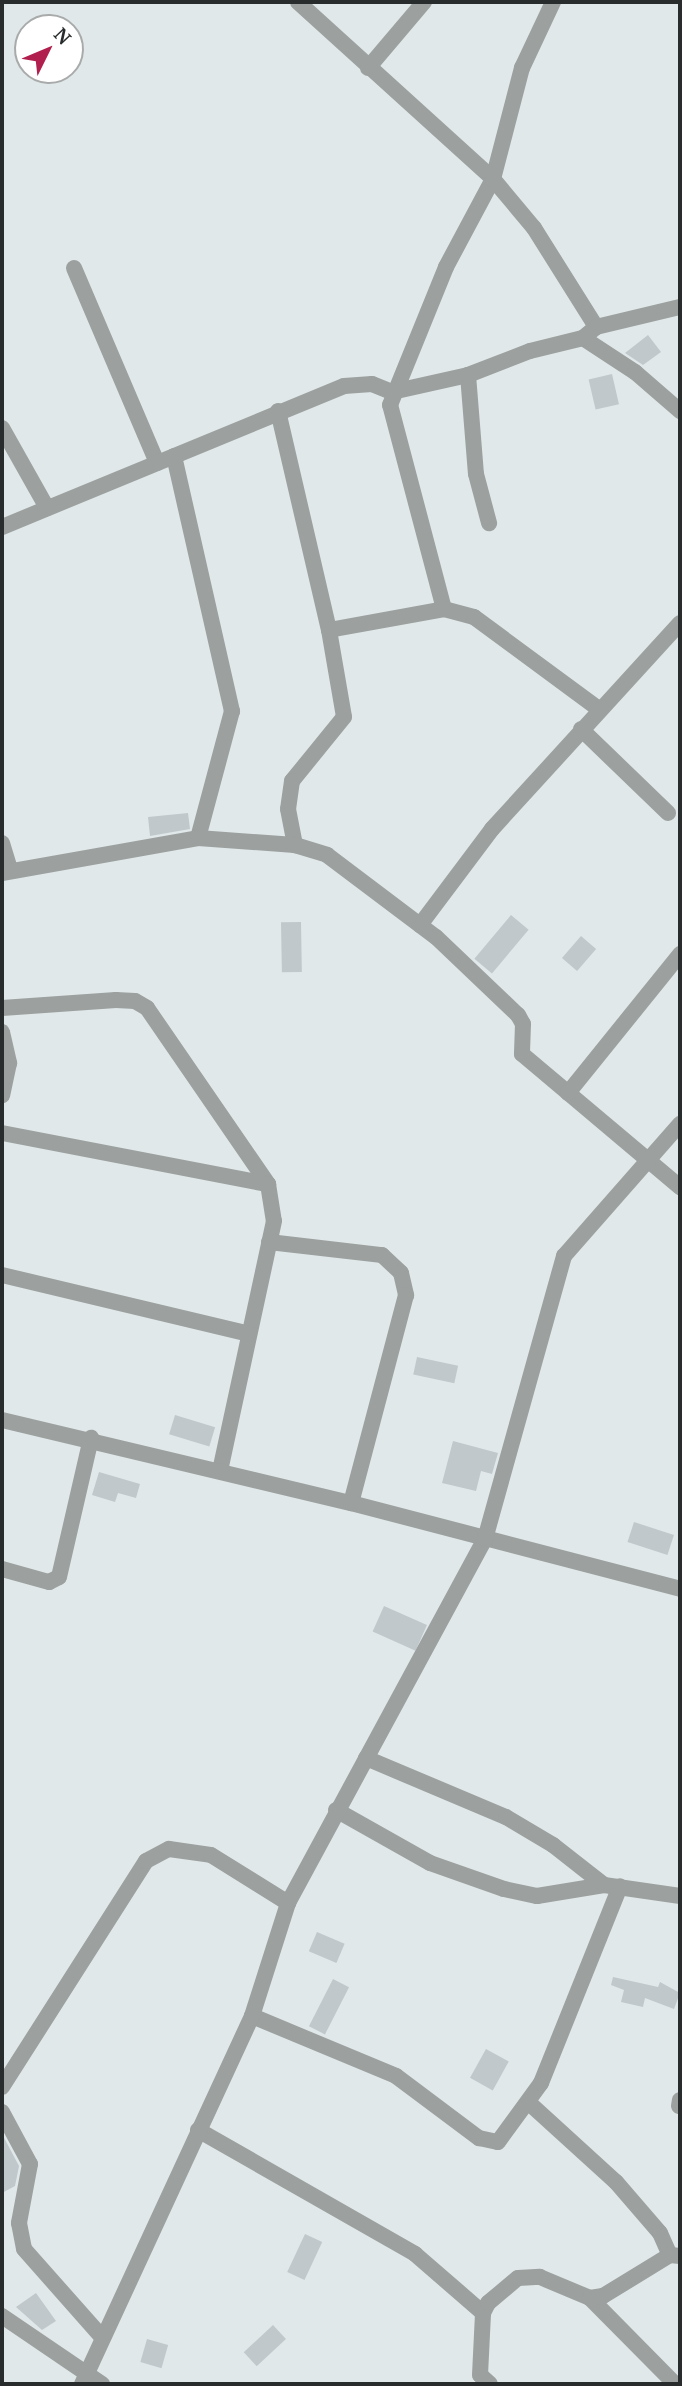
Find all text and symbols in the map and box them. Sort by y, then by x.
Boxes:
north arrow [14,14,84,84]
text: N [49,22,77,49]

